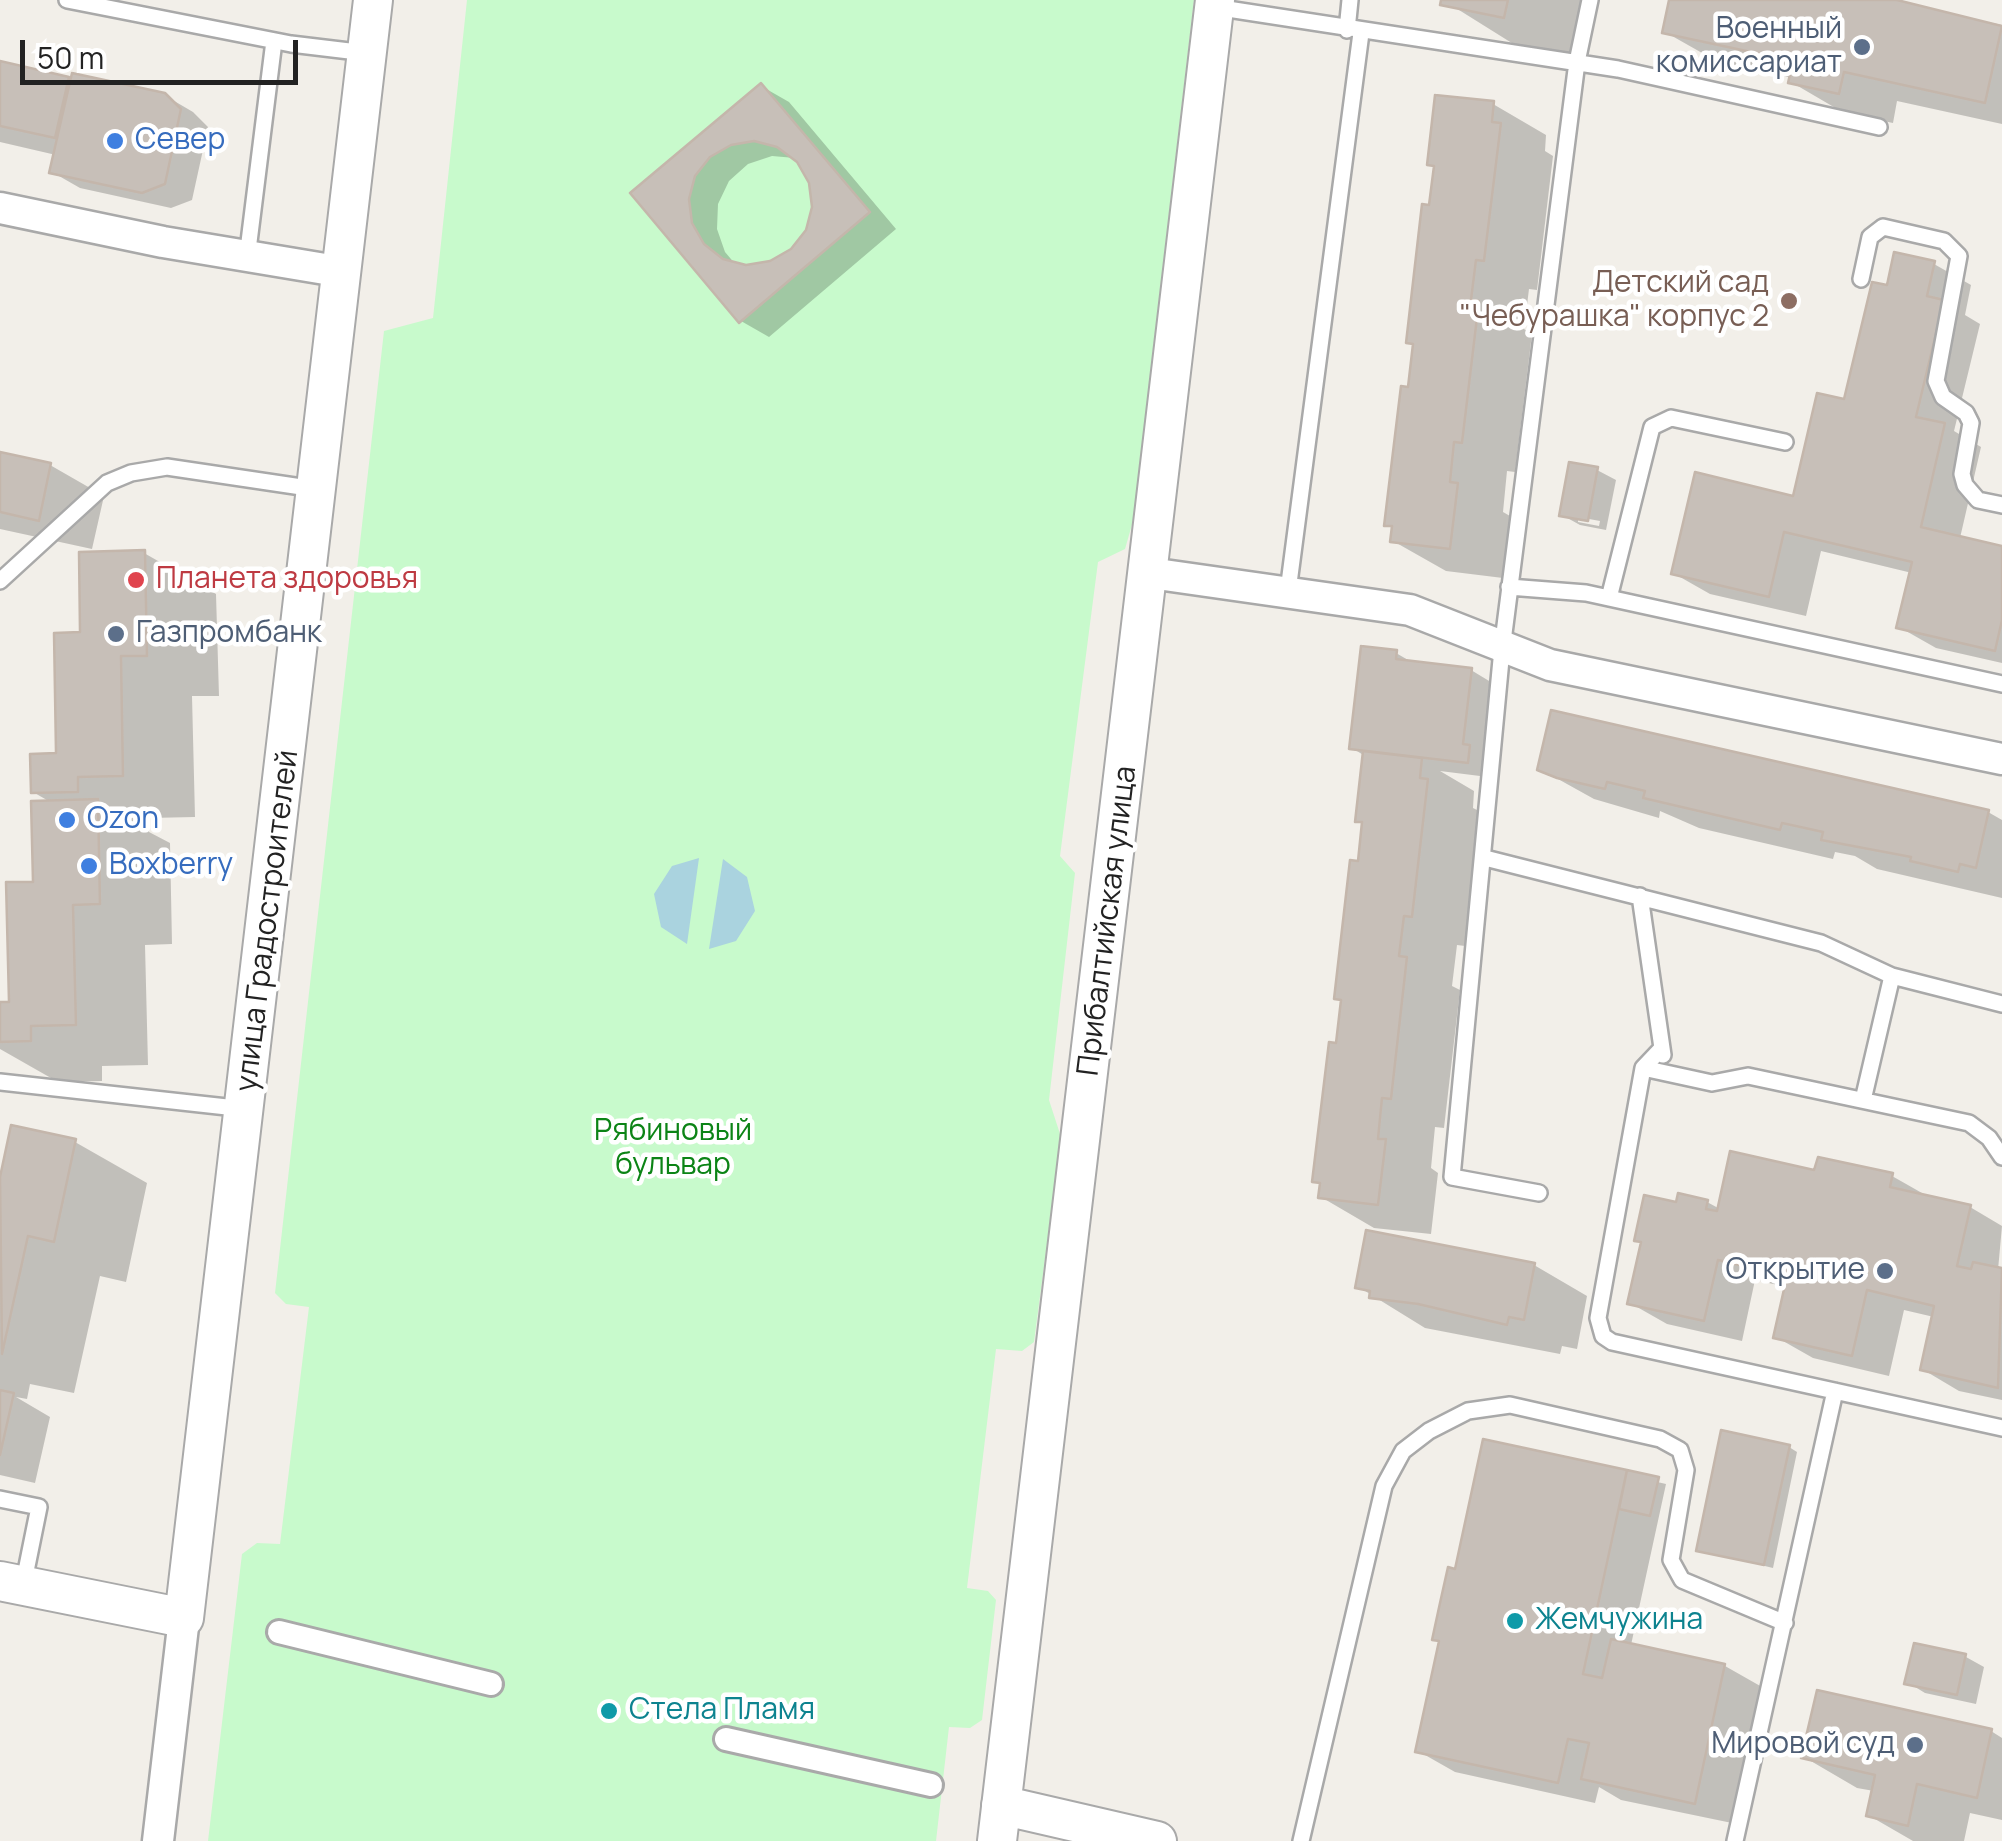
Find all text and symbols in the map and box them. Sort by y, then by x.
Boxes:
place label: Военный комиссариат [1656,12,1842,82]
scale bar [25,20,302,82]
marker: Военный комиссариат [1851,36,1873,58]
text: 50 m [37,37,104,78]
place label: Север [135,123,225,159]
marker: Север [104,130,126,152]
place label: Детский сад "Чебурашка" корпус 2 [1460,266,1769,336]
marker: Детский сад "Чебурашка" корпус 2 [1778,290,1800,312]
place label: Планета здоровья [156,562,418,598]
marker: Планета здоровья [125,569,147,591]
place label: Газпромбанк [136,616,322,652]
marker: Газпромбанк [105,623,127,645]
street label: улица Градостроителей [229,748,307,1094]
street label: Прибалтийская улица [1071,764,1145,1078]
place label: Ozon [87,802,159,838]
marker: Ozon [56,809,78,831]
place label: Boxberry [109,848,233,884]
marker: Boxberry [78,855,100,877]
park label: Рябиновый бульвар [594,1114,752,1184]
place label: Открытие [1726,1253,1865,1289]
marker: Открытие [1874,1260,1896,1282]
place label: Жемчужина [1535,1603,1703,1639]
marker: Жемчужина [1504,1610,1526,1632]
place label: Стела Пламя [629,1693,815,1729]
marker: Стела Пламя [598,1700,620,1722]
place label: Мировой суд [1711,1727,1895,1763]
marker: Мировой суд [1904,1734,1926,1756]

